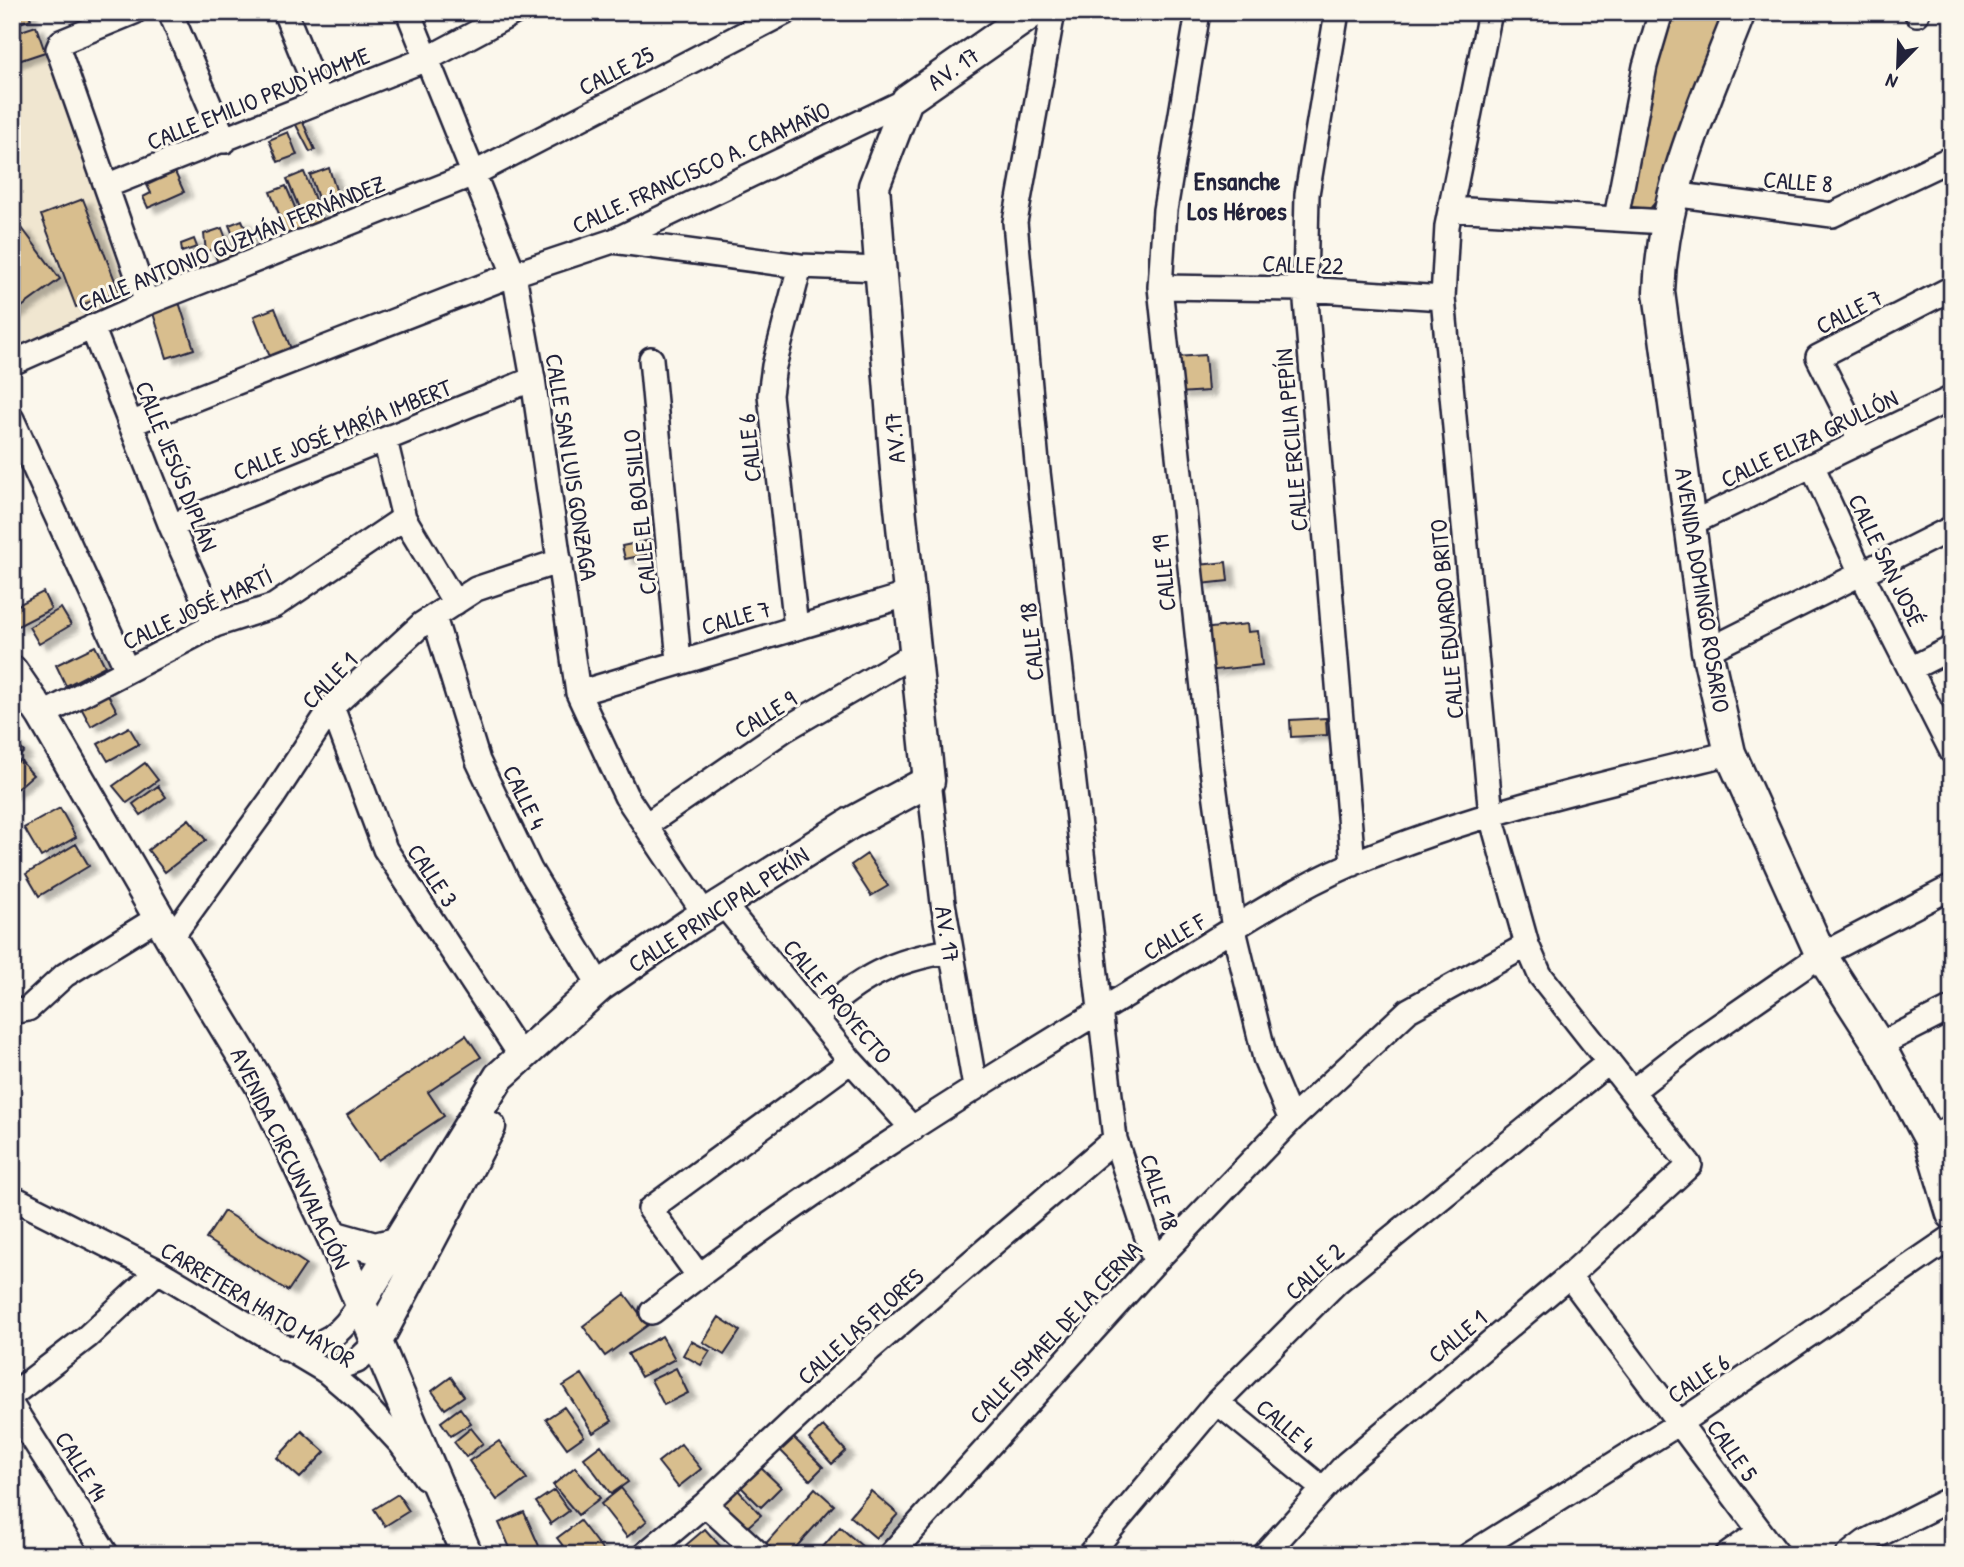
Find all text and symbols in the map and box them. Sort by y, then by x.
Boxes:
north arrow [1862,32,1932,102]
street label: CALLE 25 [573,38,659,102]
street label: CALLE EMILIO PRUD'HOMME [142,39,374,157]
street label: AV. 17 [921,39,985,97]
text: N [1882,68,1901,96]
street label: CALLE. FRANCISCO A. CAAMAÑO [567,93,835,241]
district label: Ensanche Los Héroes [1187,163,1287,228]
street label: CALLE 8 [1762,163,1834,199]
street label: CALLE ANTONIO GUZMÁN FERNÁNDEZ [73,167,389,319]
street label: CALLE 22 [1262,247,1344,281]
street label: CALLE 7 [1810,281,1888,341]
street label: CALLE ERCILIA PEPÍN [1267,347,1315,533]
street label: CALLE SAN LUIS GONZAGA [538,351,606,583]
street label: CALLE JOSÉ MARÍA IMBERT [228,370,457,487]
street label: CALLE JESÚS DIPLÁN [128,376,226,556]
street label: CALLE ELIZA GRULLÓN [1715,381,1903,495]
street label: AV.17 [876,411,912,465]
street label: CALLE 6 [730,412,768,484]
street label: CALLE EL BOLSILLO [614,428,664,596]
street label: AVENIDA DOMINGO ROSARIO [1668,465,1738,715]
street label: CALLE SAN JOSÉ [1841,488,1933,632]
street label: CALLE EDUARDO BRITO [1421,518,1471,720]
street label: CALLE 19 [1143,533,1183,613]
street label: CALLE JOSÉ MARTÍ [117,559,277,657]
street label: CALLE 7 [698,592,774,642]
street label: CALLE 18 [1011,602,1051,682]
street label: CALLE 1 [294,645,364,715]
street label: CALLE 9 [728,682,802,745]
street label: CALLE 4 [496,759,554,835]
street label: CALLE 3 [400,837,466,913]
street label: CALLE PRINCIPAL PEKÍN [622,839,814,979]
street label: AV. 17 [928,904,968,964]
street label: CALLE F [1137,904,1212,967]
street label: CALLE PROYECTO [776,932,900,1070]
street label: AVENIDA CIRCUNVALACIÓN [223,1042,359,1274]
street label: CALLE 18 [1133,1150,1187,1234]
street label: CARRETERA HATO MAYOR [155,1233,361,1375]
street label: CALLE ISMAEL DE LA CERNA [962,1233,1149,1430]
street label: CALLE 2 [1277,1235,1351,1307]
street label: CALLE LAS FLORES [790,1261,930,1391]
street label: CALLE 1 [1421,1302,1493,1370]
street label: CALLE 6 [1661,1346,1735,1410]
street label: CALLE 4 [1250,1391,1322,1459]
street label: CALLE 5 [1700,1413,1766,1487]
street label: CALLE 14 [48,1425,116,1507]

